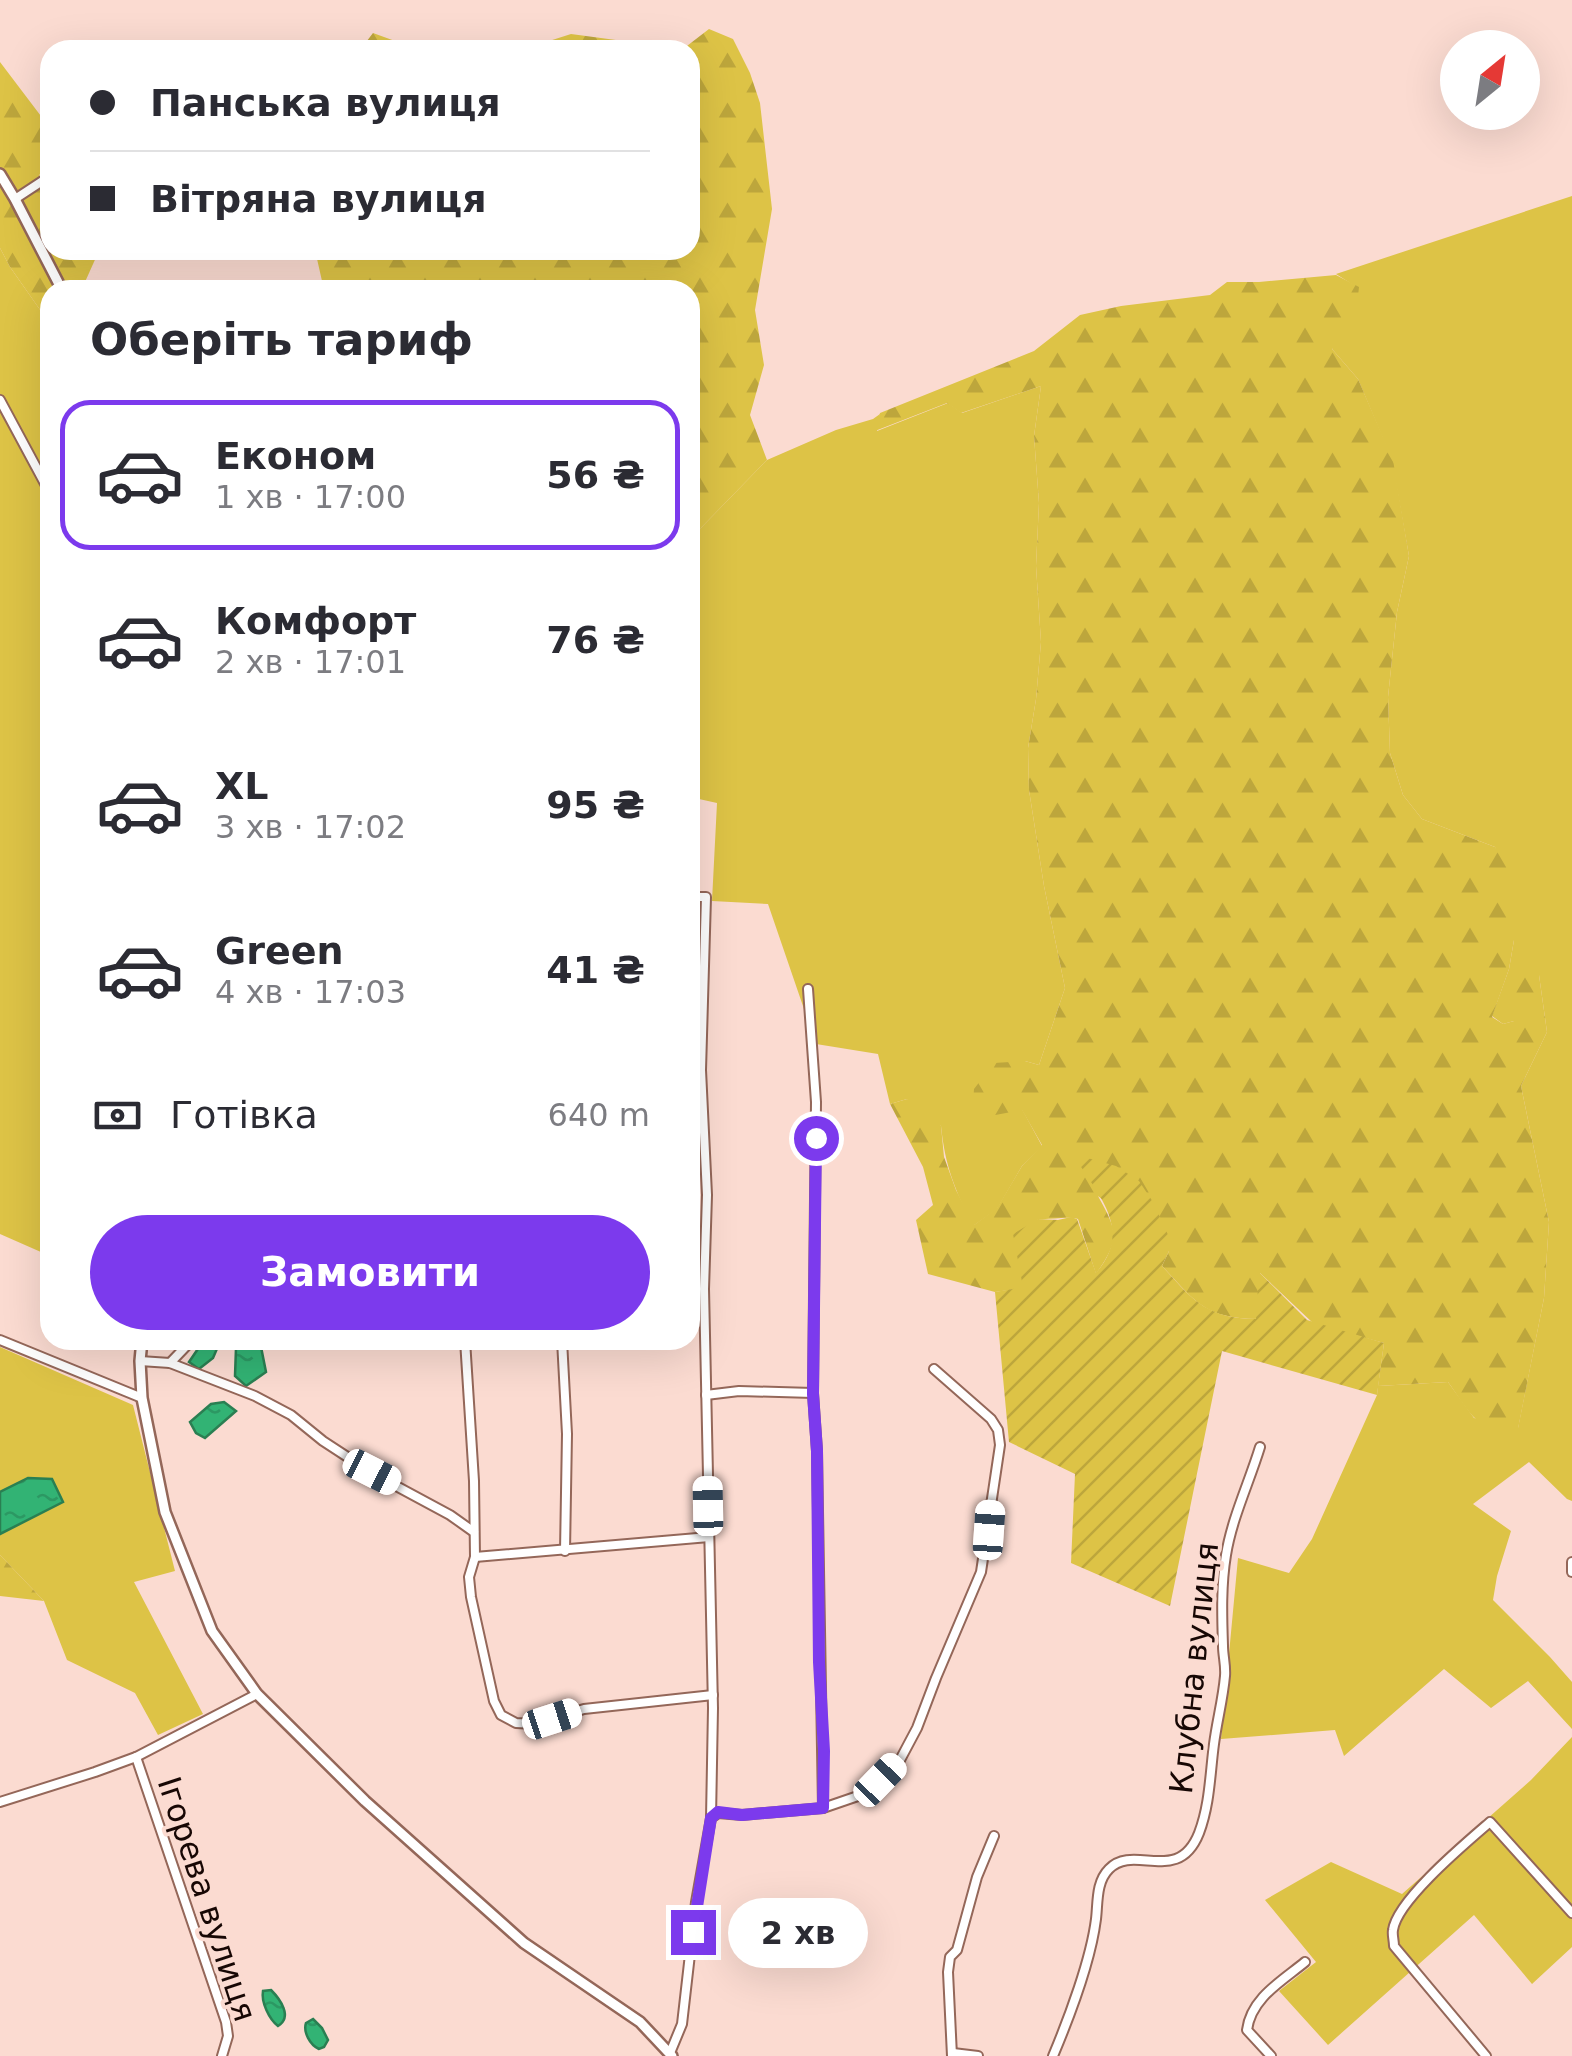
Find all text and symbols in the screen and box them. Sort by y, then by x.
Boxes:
north arrow [1440,30,1540,130]
map controls [1440,30,1540,130]
text: Панська вулиця [150,81,501,125]
text: Вітряна вулиця [150,177,487,221]
text: Оберіть тариф [90,313,473,366]
icon: car [95,430,185,520]
text: Економ [215,434,376,478]
text: 56 ₴ [546,453,645,497]
text: 1 хв · 17:00 [215,478,406,516]
icon: car [95,595,185,685]
text: Комфорт [215,599,416,643]
text: 76 ₴ [546,618,645,662]
text: 2 хв · 17:01 [215,643,406,681]
icon: car [95,760,185,850]
text: XL [215,764,269,808]
text: 95 ₴ [546,783,645,827]
text: 3 хв · 17:02 [215,808,406,846]
icon: car [95,925,185,1015]
text: Green [215,929,344,973]
text: 41 ₴ [546,948,645,992]
text: 4 хв · 17:03 [215,973,406,1011]
icon: cash [90,1088,145,1143]
text: Готівка [170,1093,318,1137]
text: 640 m [548,1096,650,1134]
route start [794,1116,839,1161]
button: Замовити [90,1215,650,1330]
car [338,1445,406,1499]
car [692,1476,724,1536]
car [972,1499,1006,1561]
street label: Клубна вулиця [1162,1540,1226,1796]
car [519,1695,585,1743]
car [848,1748,912,1812]
street label: Ігорева вулиця [150,1772,264,2026]
callout: 2 хв [728,1897,868,1967]
route end [671,1910,716,1955]
text: 2 хв [761,1914,835,1952]

